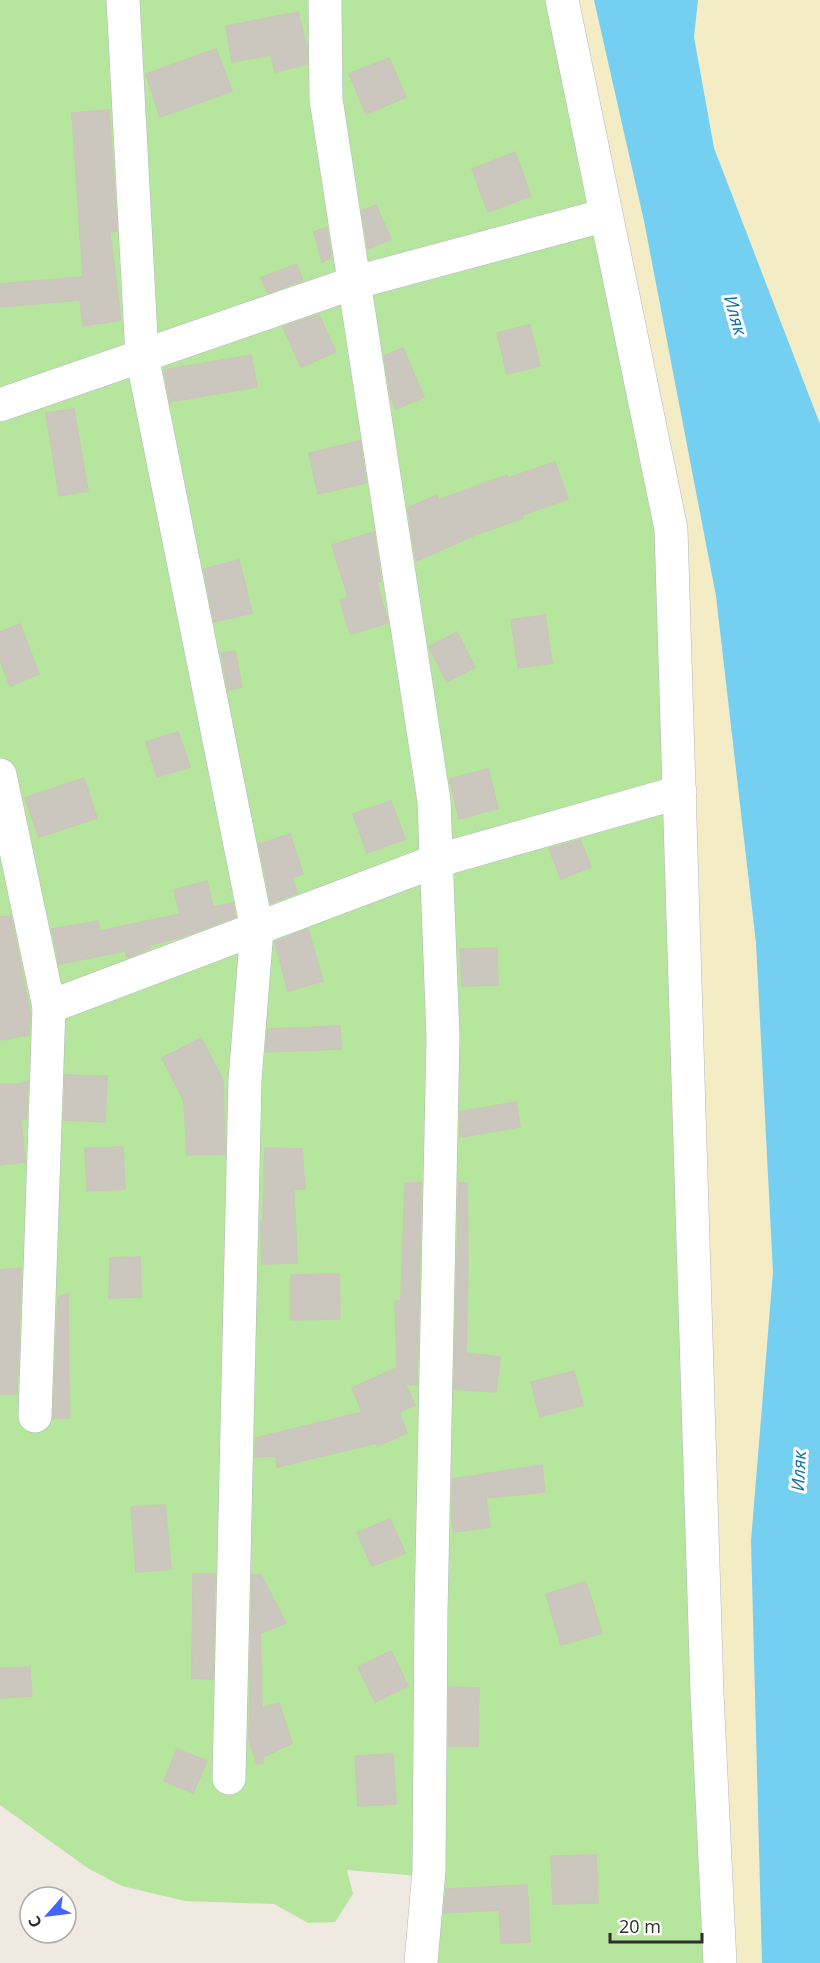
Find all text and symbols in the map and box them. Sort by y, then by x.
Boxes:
water label: Иляк [719,292,753,339]
water label: Иляк [785,1449,811,1492]
north arrow [18,1885,78,1945]
scale bar [610,1906,702,1944]
text: С [23,1912,47,1932]
text: 20 m [619,1914,661,1938]

